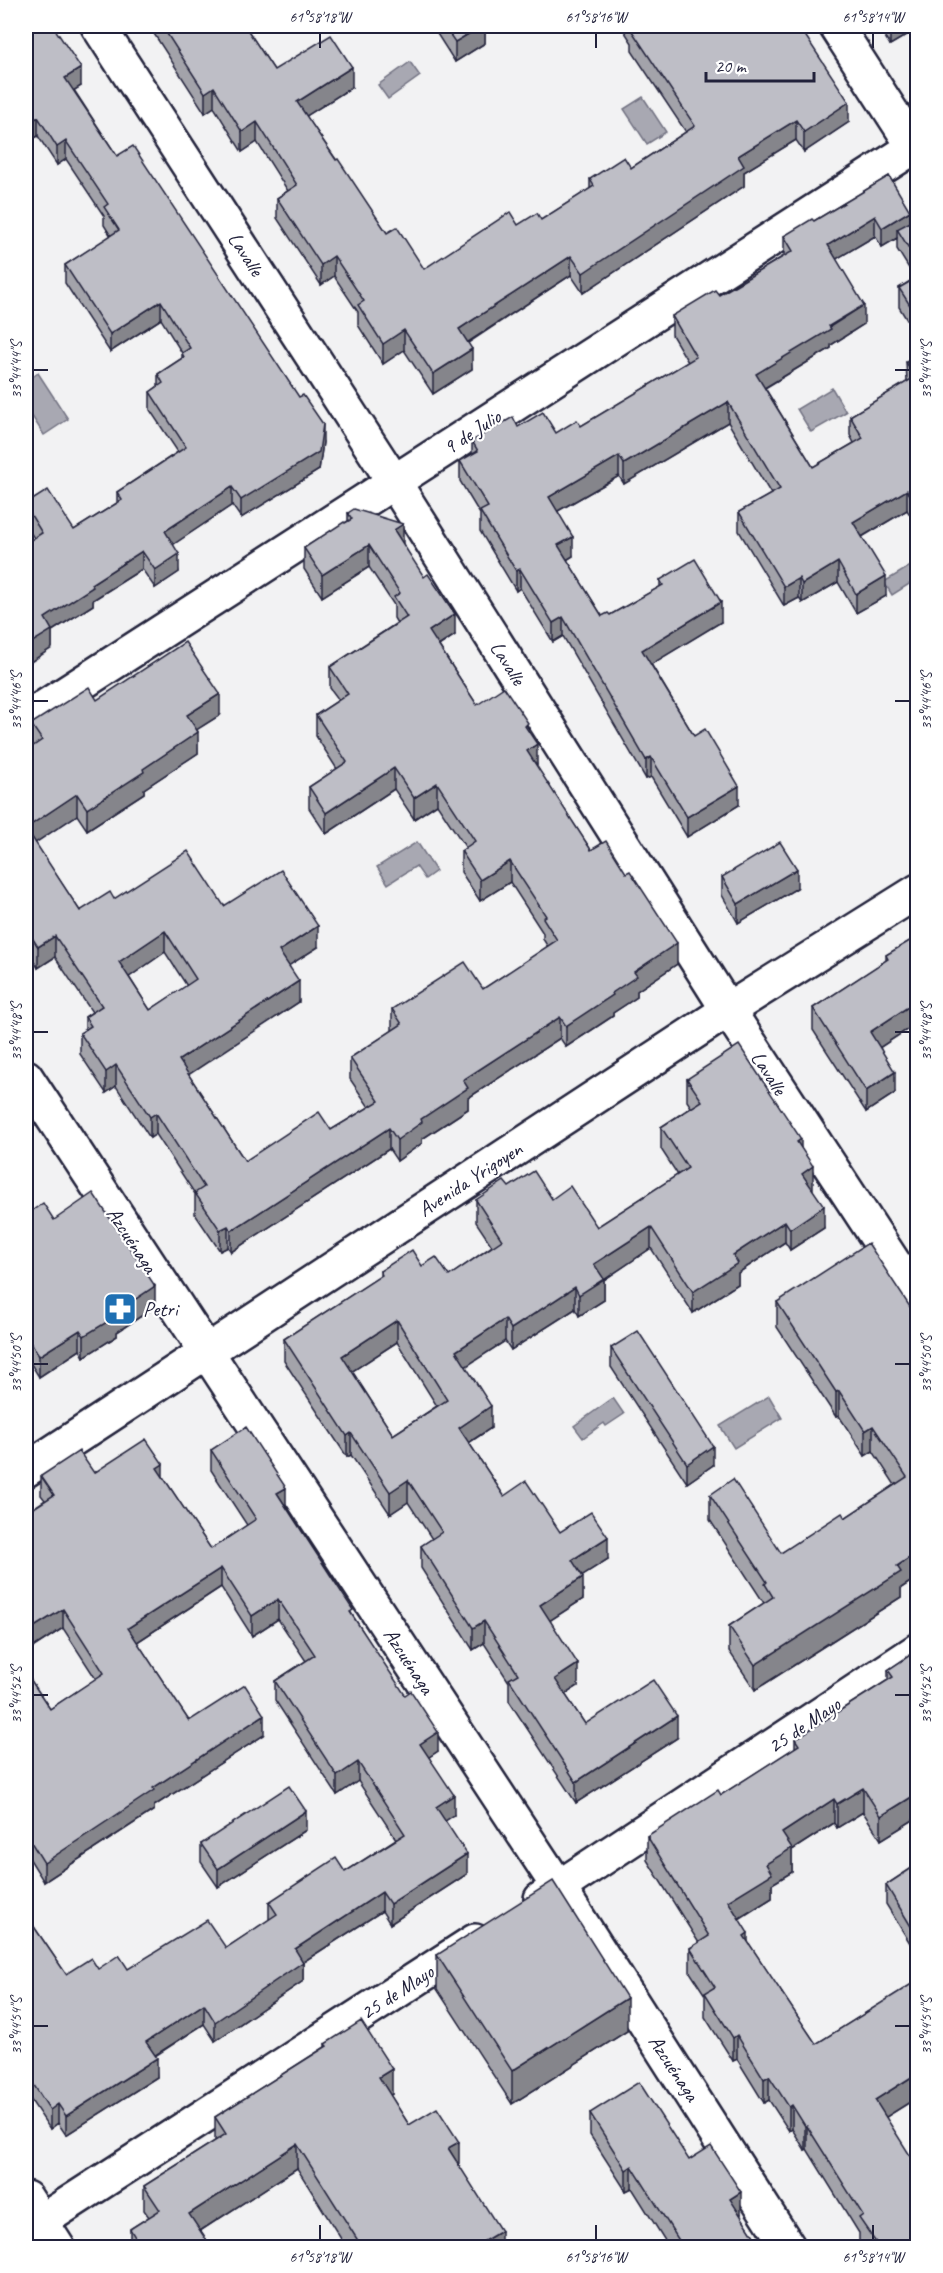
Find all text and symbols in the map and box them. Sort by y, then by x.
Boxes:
text: 61°58'18"W [290,8,354,27]
text: 61°58'16"W [566,8,630,27]
text: 61°58'14"W [843,8,907,27]
scale bar [706,45,814,83]
text: 20 m [715,55,748,77]
street label: Lavalle [222,227,270,282]
text: 33°44'44"S [7,339,26,399]
text: 33°44'44"S [917,339,936,399]
street label: 9 de Julio [438,403,507,460]
street label: Lavalle [485,636,532,691]
text: 33°44'46"S [7,670,26,730]
text: 33°44'46"S [917,670,936,730]
text: 33°44'48"S [7,1001,26,1061]
text: 33°44'48"S [917,1001,936,1061]
street label: Lavalle [745,1046,793,1101]
street label: Avenida Yrigoyen [413,1135,527,1222]
street label: Azcuénaga [101,1202,164,1279]
pharmacy icon: Petri [102,1291,138,1327]
place label: Petri [143,1296,181,1322]
text: 33°44'50"S [7,1333,26,1393]
text: 33°44'50"S [917,1333,936,1393]
street label: Azcuénaga [378,1623,441,1700]
text: 33°44'52"S [7,1664,26,1724]
text: 33°44'52"S [917,1664,936,1724]
street label: 25 de Mayo [763,1690,847,1759]
street label: 25 de Mayo [355,1958,440,2025]
text: 33°44'54"S [7,1995,26,2055]
text: 33°44'54"S [917,1995,936,2055]
street label: Azcuénaga [643,2030,706,2107]
text: 61°58'18"W [290,2248,354,2267]
text: 61°58'16"W [566,2248,630,2267]
text: 61°58'14"W [843,2248,907,2267]

